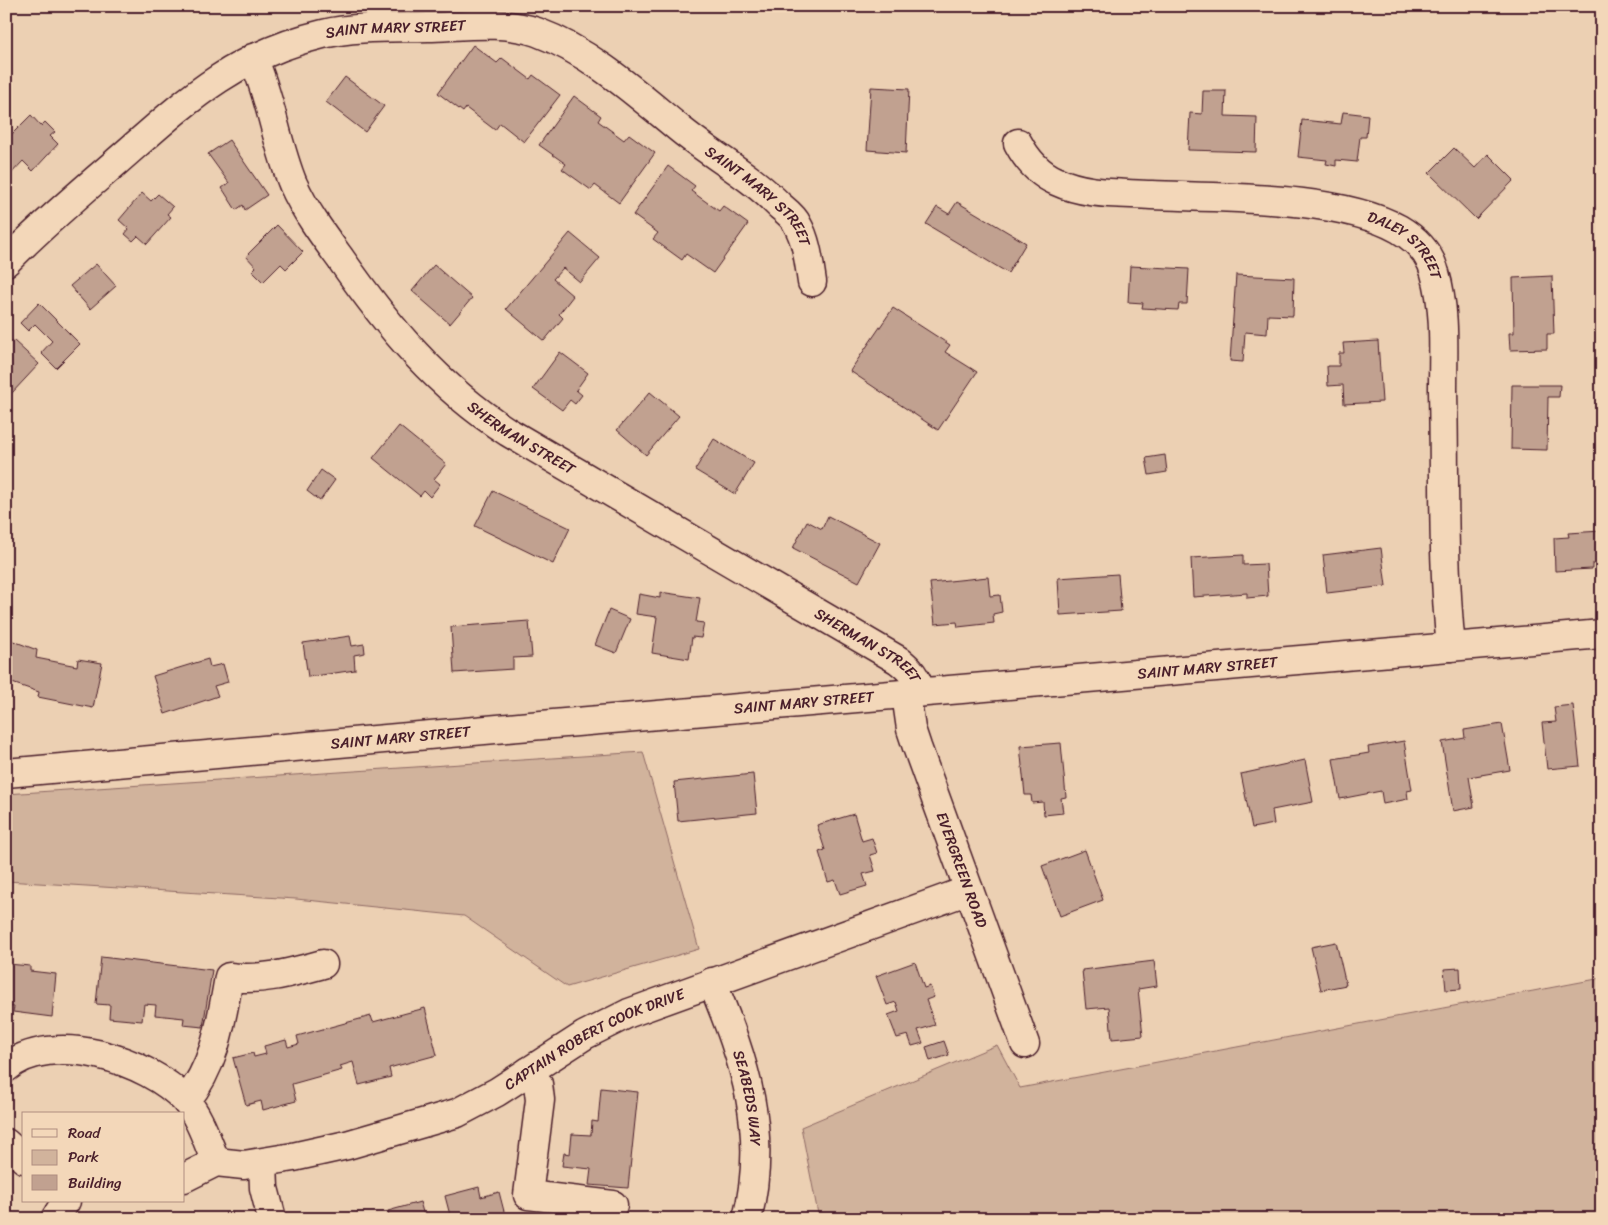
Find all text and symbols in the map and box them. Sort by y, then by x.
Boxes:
street label: SAINT MARY STREET [323,12,468,46]
street label: SAINT MARY STREET [699,139,818,251]
street label: DALEY STREET [1364,204,1450,284]
street label: SHERMAN STREET [462,394,582,482]
street label: SHERMAN STREET [809,601,929,689]
street label: SAINT MARY STREET [1136,649,1280,687]
street label: SAINT MARY STREET [733,683,877,721]
street label: SAINT MARY STREET [329,718,473,757]
street label: EVERGREEN ROAD [929,808,995,931]
street label: CAPTAIN ROBERT COOK DRIVE [499,980,690,1097]
street label: SEABEDS WAY [725,1047,768,1147]
legend [22,1112,185,1202]
text: Road [68,1120,101,1146]
text: Park [68,1144,99,1170]
text: Building [68,1170,122,1196]

